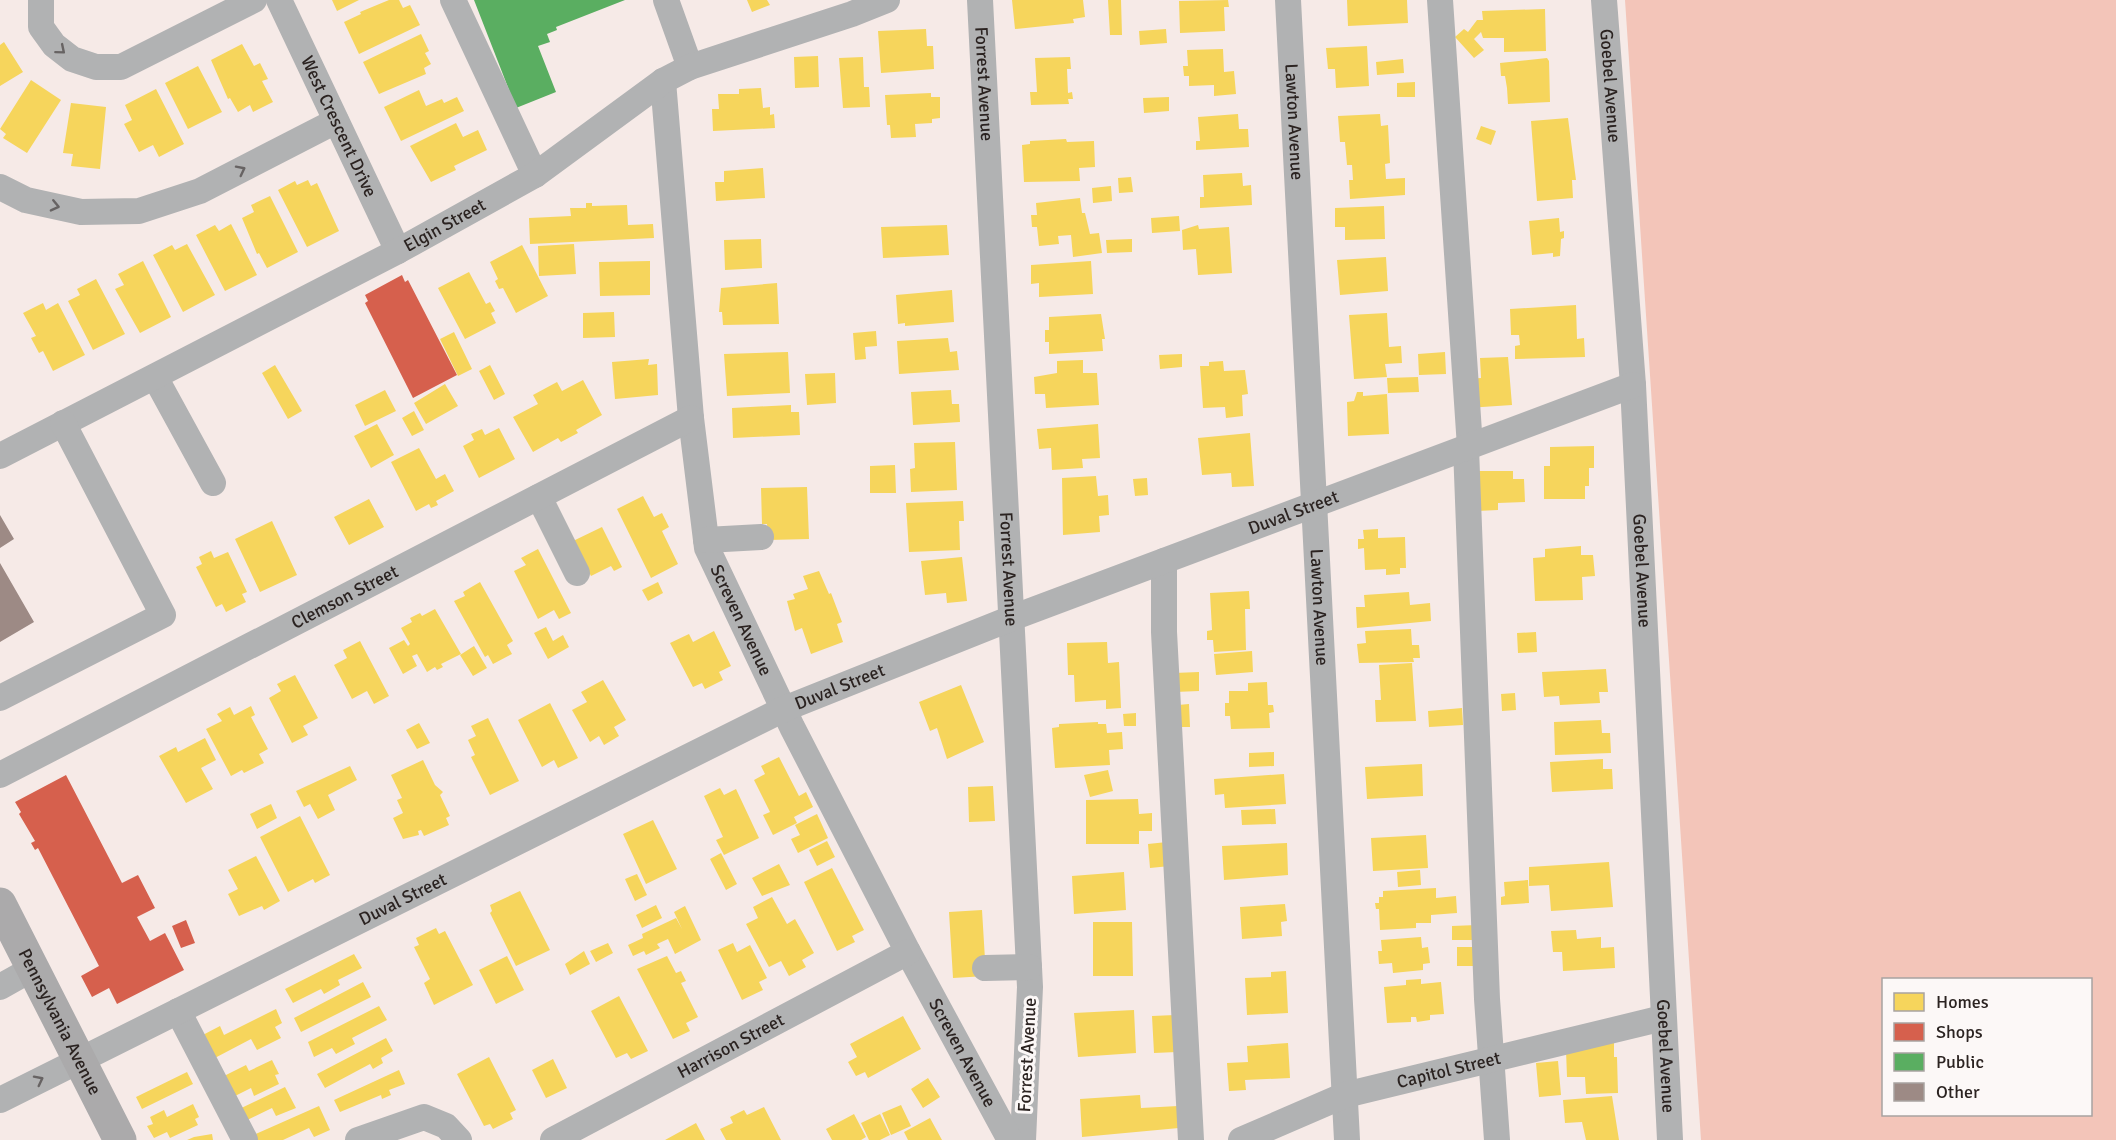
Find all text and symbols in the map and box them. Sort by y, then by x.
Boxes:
street label: Forrest Avenue [970,26,998,142]
street label: Goebel Avenue [1595,28,1626,143]
one-way arrow [54,43,65,54]
street label: West Crescent Drive [296,52,382,201]
street label: Lawton Avenue [1280,63,1308,181]
one-way arrow [235,166,246,178]
street label: Elgin Street [400,194,490,257]
one-way arrow [50,199,60,212]
street label: Duval Street [1245,485,1342,539]
street label: Forrest Avenue [995,511,1023,627]
street label: Goebel Avenue [1628,513,1656,628]
street label: Lawton Avenue [1305,548,1333,666]
street label: Clemson Street [288,560,402,634]
street label: Screven Avenue [705,561,777,679]
street label: Duval Street [791,659,888,715]
street label: Duval Street [355,868,450,930]
street label: Pennsylvania Avenue [13,945,106,1099]
legend [1882,978,2092,1116]
text: Homes [1936,991,1989,1013]
street label: Screven Avenue [924,994,1001,1111]
street label: Forrest Avenue [1013,997,1041,1113]
street label: Goebel Avenue [1652,999,1680,1114]
street label: Harrison Street [673,1009,788,1083]
text: Shops [1936,1021,1983,1043]
street label: Capitol Street [1395,1047,1503,1093]
text: Public [1936,1051,1984,1073]
one-way arrow [33,1076,44,1087]
text: Other [1936,1081,1980,1103]

